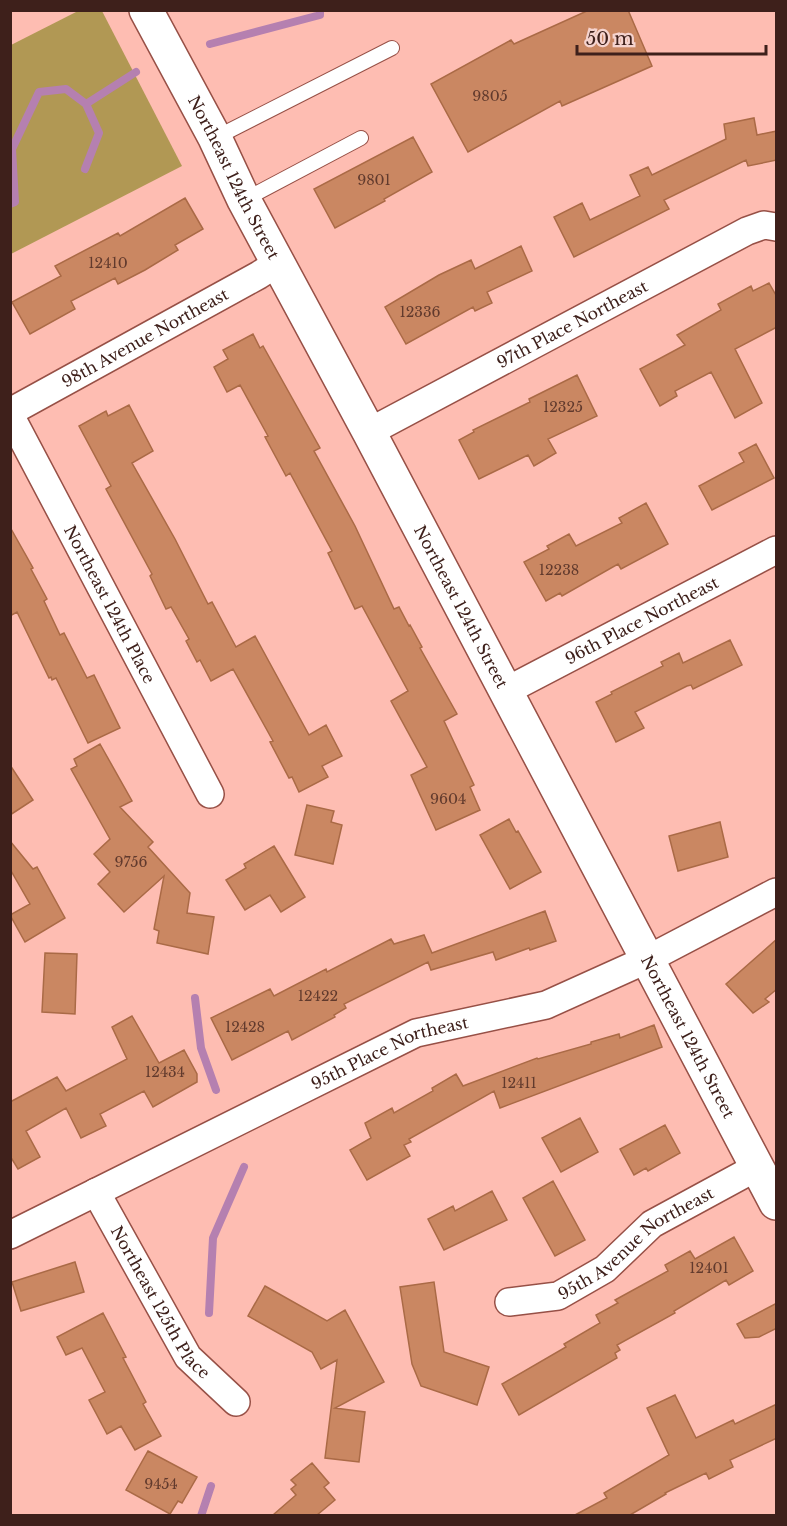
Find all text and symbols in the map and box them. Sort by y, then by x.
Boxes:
scale bar [577,18,766,56]
text: 50 m [586,28,634,50]
house number: 9805 [472,87,508,105]
street label: Northeast 124th Street [184,92,284,263]
house number: 9801 [357,171,391,189]
house number: 12410 [88,254,128,272]
street label: 97th Place Northeast [493,276,651,372]
street label: 98th Avenue Northeast [58,284,232,392]
house number: 12336 [399,303,441,321]
house number: 12325 [543,398,583,416]
street label: Northeast 124th Place [60,522,160,687]
street label: Northeast 124th Street [410,522,512,692]
house number: 12238 [539,561,579,579]
street label: 96th Place Northeast [562,572,722,668]
house number: 9604 [430,790,466,808]
house number: 9756 [115,853,147,871]
street label: Northeast 124th Street [637,952,739,1121]
house number: 12422 [298,987,338,1005]
street label: 95th Place Northeast [308,1012,470,1094]
house number: 12428 [225,1018,265,1036]
house number: 12434 [145,1063,185,1081]
house number: 12411 [501,1074,537,1092]
street label: 95th Avenue Northeast [554,1182,717,1304]
street label: Northeast 125th Place [107,1222,214,1383]
house number: 12401 [689,1259,729,1277]
house number: 9454 [144,1475,178,1493]

